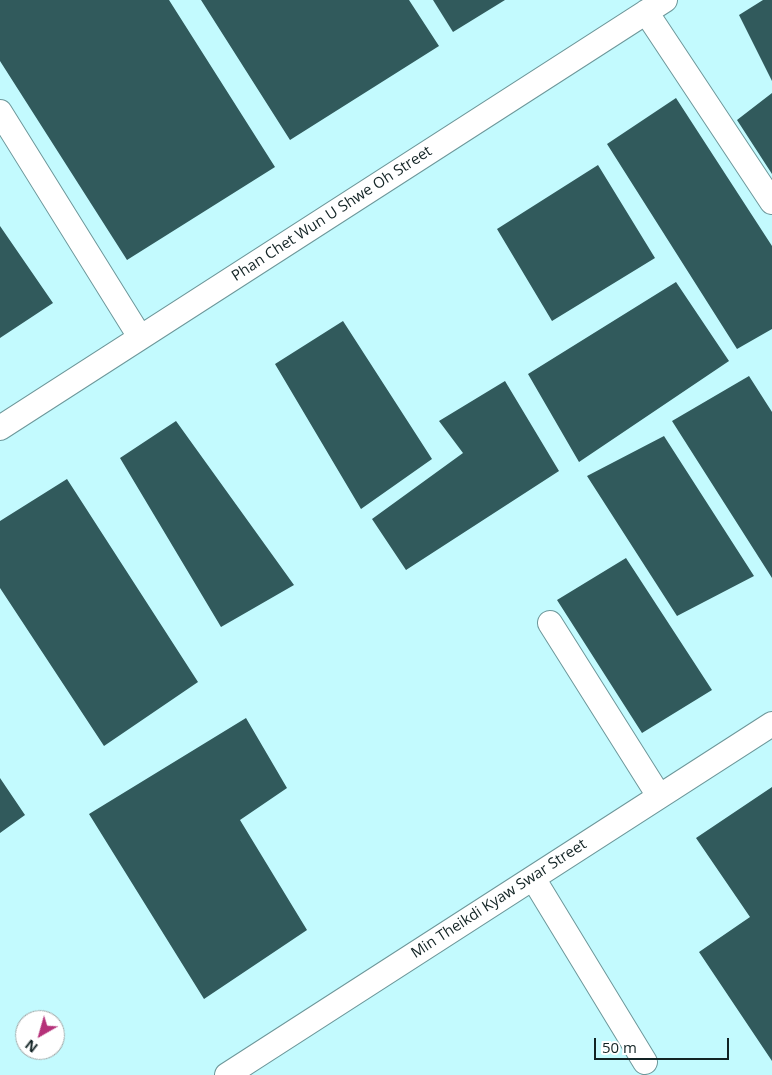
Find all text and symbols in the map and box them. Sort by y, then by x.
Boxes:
street label: Phan Chet Wun U Shwe Oh Street [229,142,435,286]
street label: Min Theikdi Kyaw Swar Street [408,836,590,962]
north arrow [15,1010,65,1060]
scale bar [597,1028,732,1060]
text: N [21,1035,41,1057]
text: 50 m [602,1037,637,1057]

